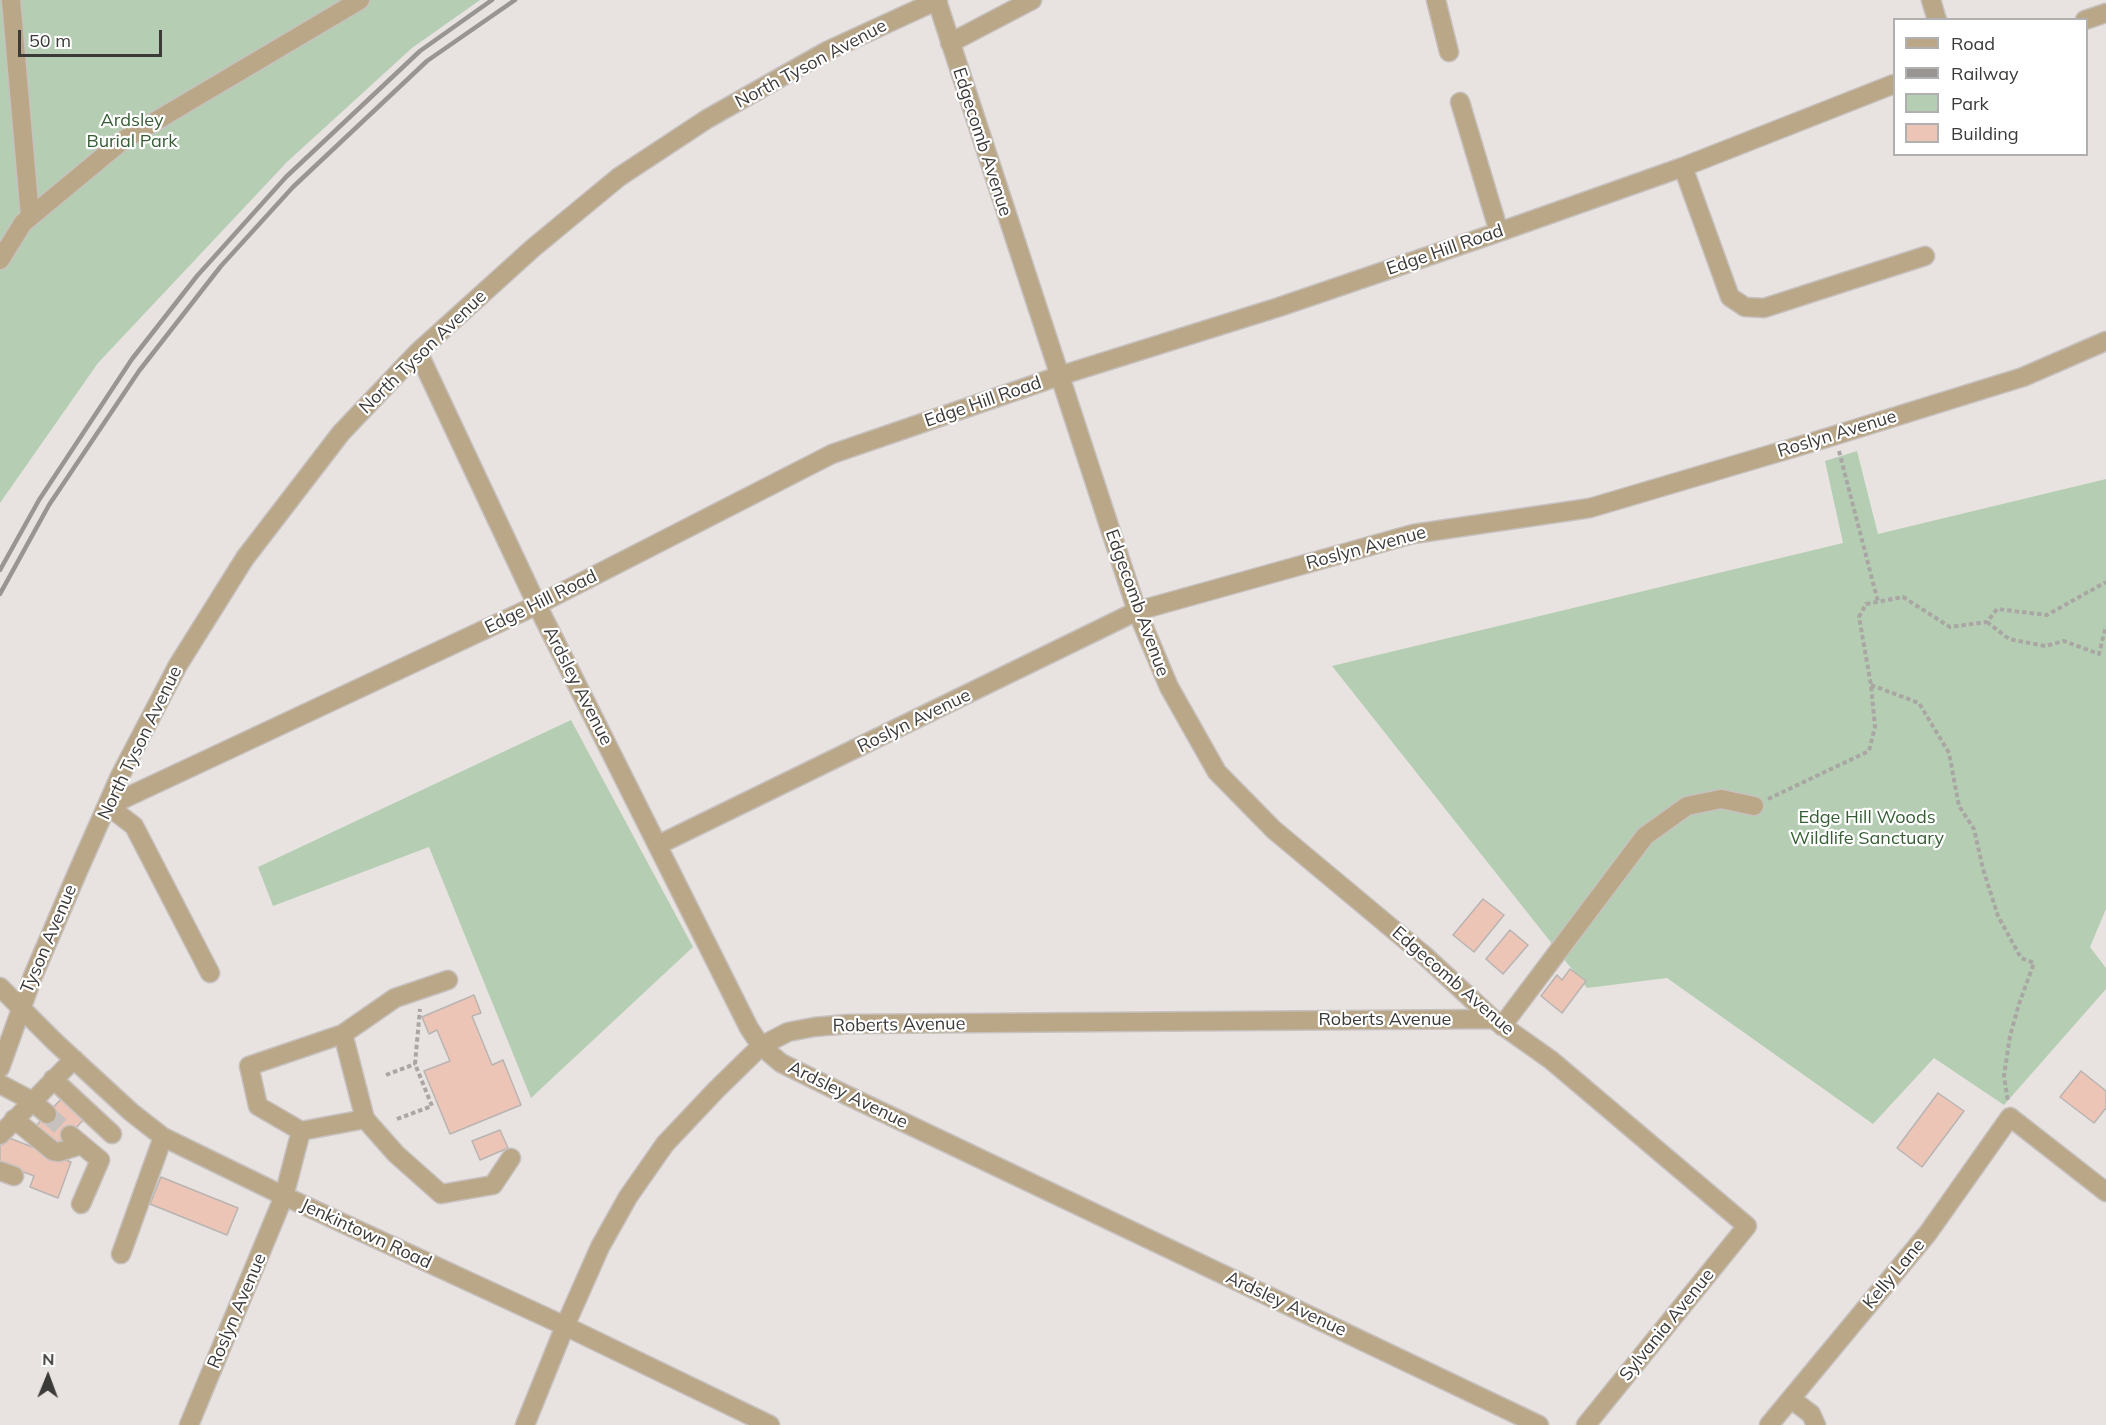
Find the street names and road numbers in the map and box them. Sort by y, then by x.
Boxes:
street label: North Tyson Avenue [732,15,890,113]
street label: Edgecomb Avenue [948,65,1016,219]
street label: Edge Hill Road [1384,220,1506,280]
street label: North Tyson Avenue [355,286,491,418]
street label: Edge Hill Road [922,372,1044,432]
street label: Roslyn Avenue [1775,406,1899,462]
street label: Roslyn Avenue [1304,522,1428,574]
street label: Edgecomb Avenue [1100,526,1174,680]
street label: Edge Hill Road [481,566,601,638]
street label: Ardsley Avenue [539,623,617,749]
street label: North Tyson Avenue [93,663,187,823]
street label: Roslyn Avenue [854,684,974,758]
street label: Tyson Avenue [16,881,82,997]
street label: Edgecomb Avenue [1387,922,1519,1040]
street label: Roberts Avenue [1319,1009,1451,1031]
street label: Roberts Avenue [832,1013,966,1037]
street label: Ardsley Avenue [785,1057,911,1133]
street label: Jenkintown Road [297,1194,435,1274]
street label: Kelly Lane [1858,1235,1930,1313]
street label: Roslyn Avenue [203,1250,271,1372]
street label: Sylvania Avenue [1615,1265,1719,1385]
street label: Ardsley Avenue [1222,1267,1350,1341]

